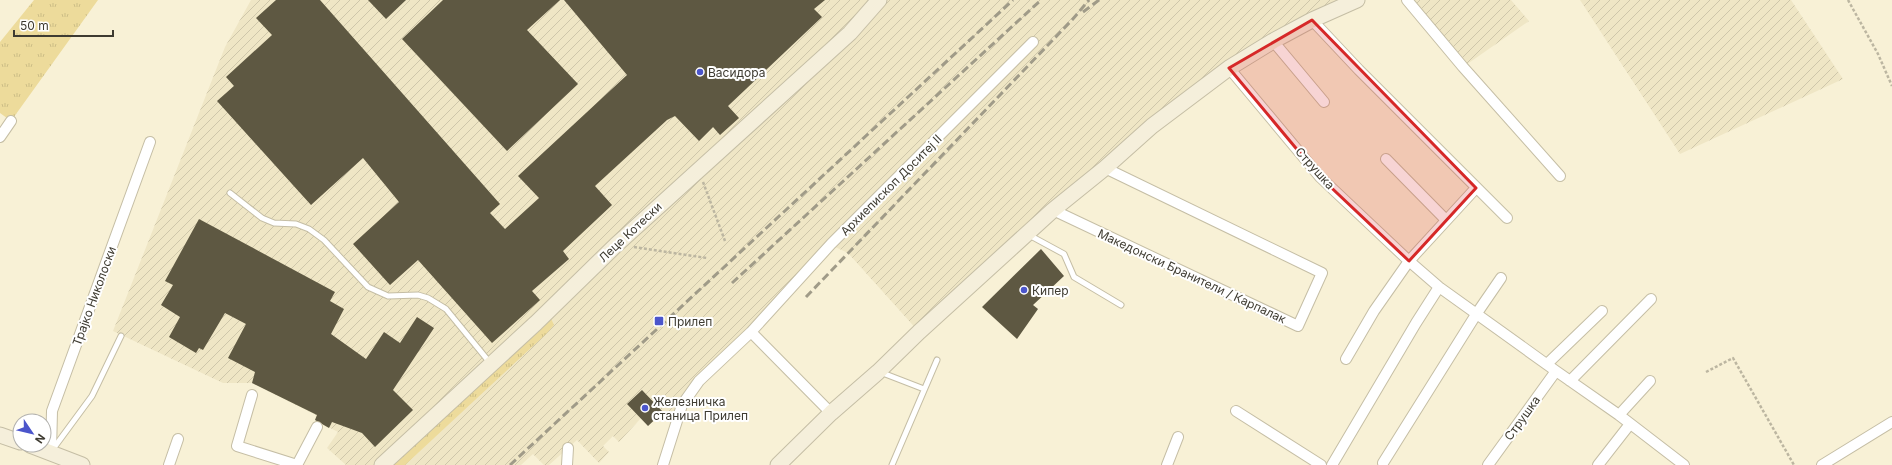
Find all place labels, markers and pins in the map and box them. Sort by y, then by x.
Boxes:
place label: Васидора [708,65,765,80]
marker: Васидора [695,67,705,77]
place label: Кипер [1032,283,1069,298]
marker: Кипер [1019,285,1029,295]
place label: Прилеп [668,314,712,329]
marker: Прилеп [653,315,665,327]
place label: Железничка станица Прилеп [653,394,748,423]
marker: Железничка станица Прилеп [640,403,650,413]

